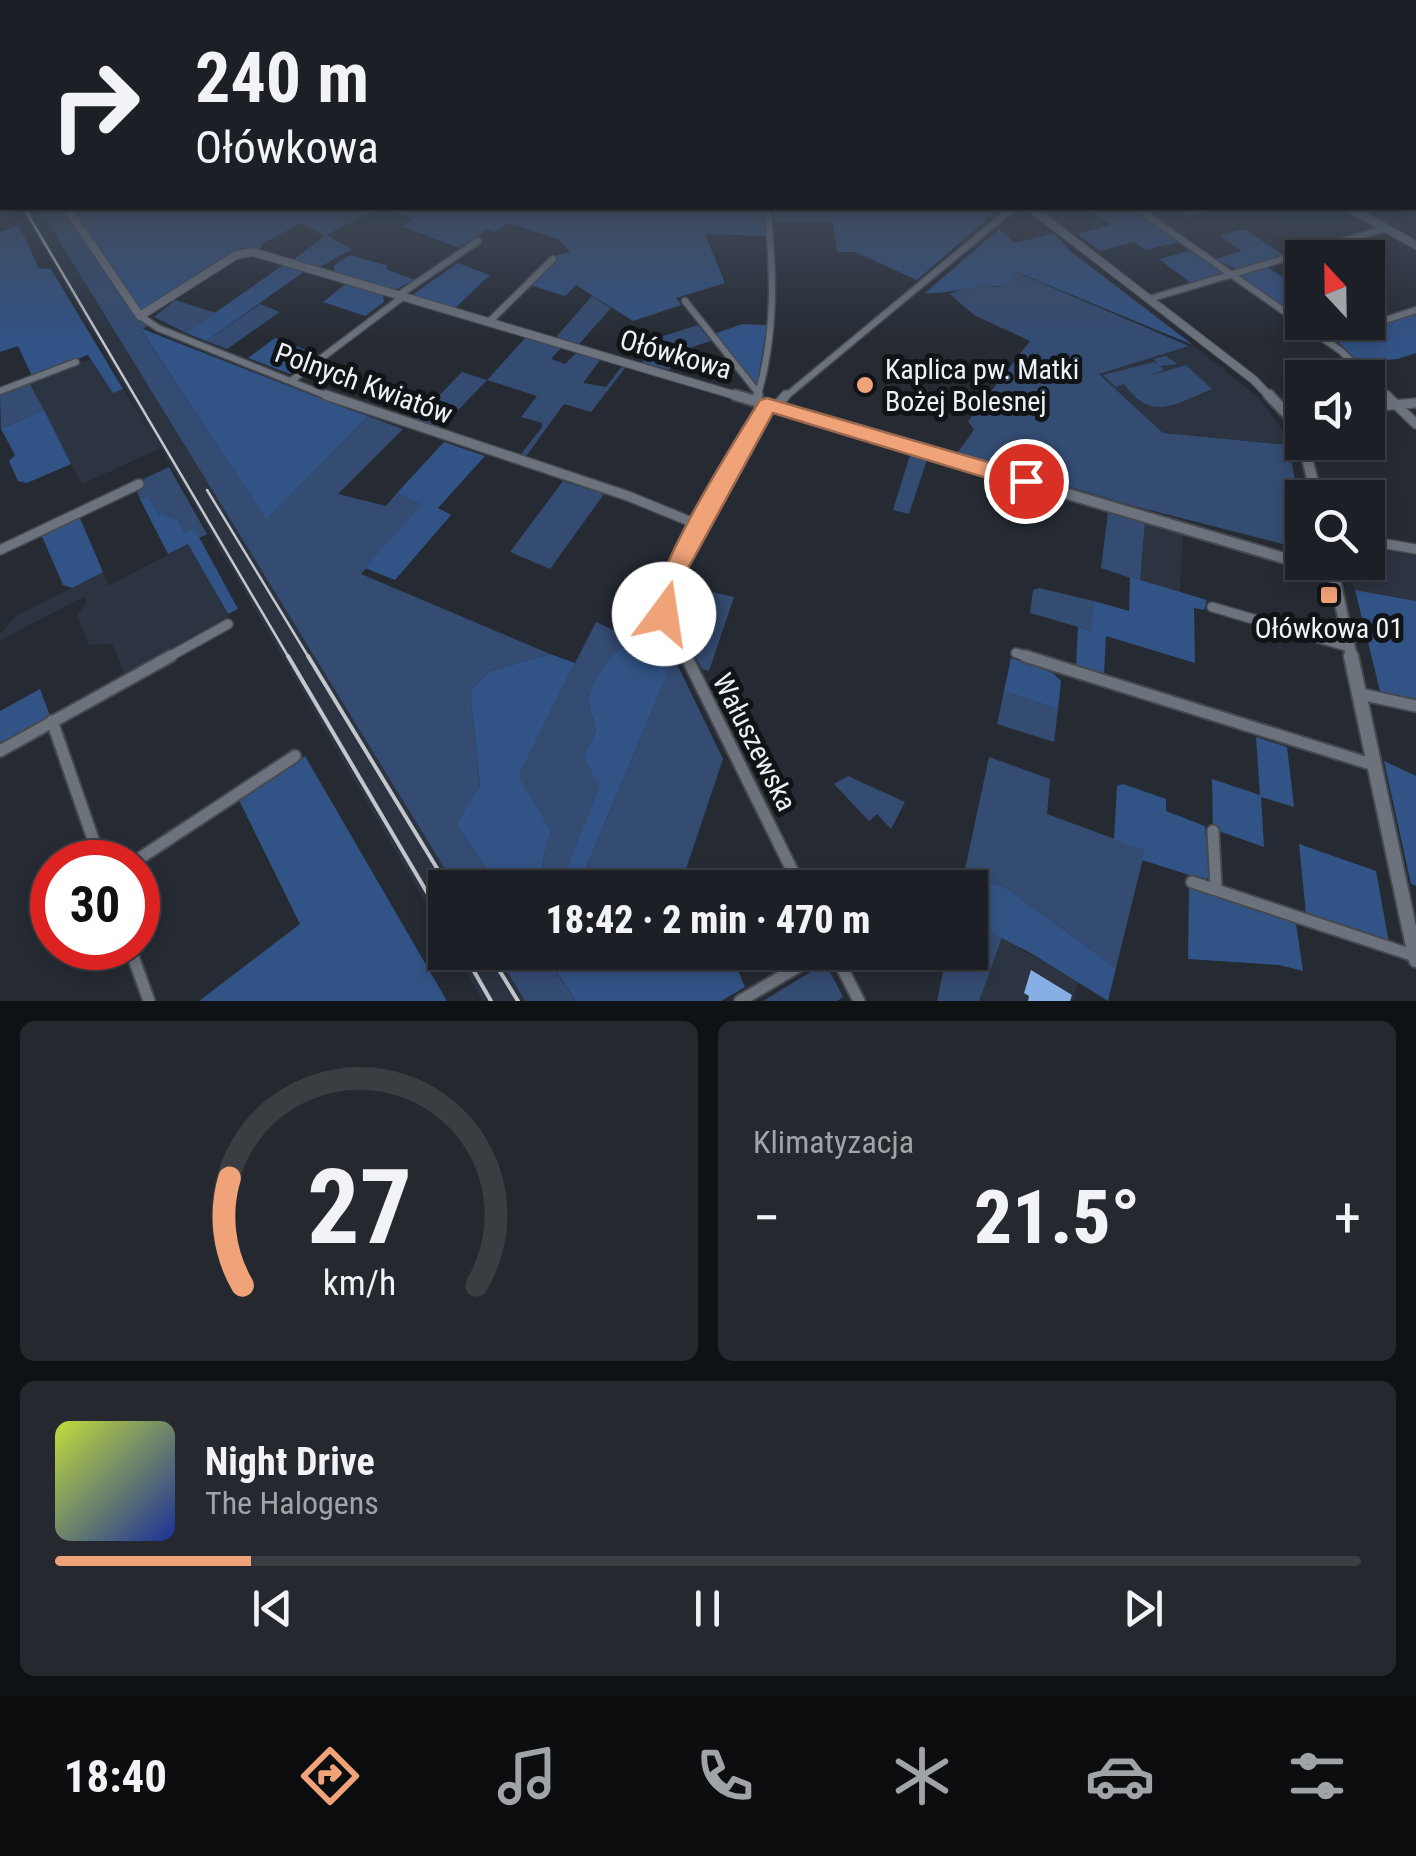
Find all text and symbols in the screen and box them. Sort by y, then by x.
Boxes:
text: 240 m [195,37,369,119]
icon: right [30,40,160,170]
text: Ołówkowa [195,121,379,174]
north arrow [1285,240,1385,340]
map controls [1285,240,1385,580]
street label: Ołówkowa [616,323,735,386]
street label: Polnych Kwiatów [271,336,457,431]
place label: Kaplica pw. Matki Bożej Bolesnej [885,353,1079,418]
button: sound [1285,360,1385,460]
marker: Kaplica pw. Matki Bożej Bolesnej [854,374,876,396]
pin [984,439,1069,524]
icon: arrive [999,454,1054,509]
button: search [1285,480,1385,580]
position arrow [612,562,716,666]
marker: Ołówkowa 01 [1318,584,1340,606]
place label: Ołówkowa 01 [1255,612,1403,645]
street label: Wałuszewska [706,668,803,816]
speed limit sign: 30 [30,840,160,970]
text: 18:42 · 2 min · 470 m [546,898,870,942]
text: Klimatyzacja [753,1123,914,1161]
text: 27 [306,1147,412,1268]
text: 21.5° [974,1173,1140,1261]
text: − [753,1186,781,1250]
text: + [1334,1186,1361,1250]
text: km/h [322,1262,396,1304]
text: Night Drive [205,1440,375,1484]
text: The Halogens [205,1484,379,1522]
icon: previous [245,1581,300,1636]
icon: pause [680,1581,735,1636]
icon: next [1116,1581,1171,1636]
icon: directions [295,1741,365,1811]
icon: music [492,1741,562,1811]
icon: phone [690,1741,760,1811]
icon: climate [887,1741,957,1811]
icon: car [1085,1741,1155,1811]
icon: filters [1282,1741,1352,1811]
text: 18:40 [64,1750,167,1803]

